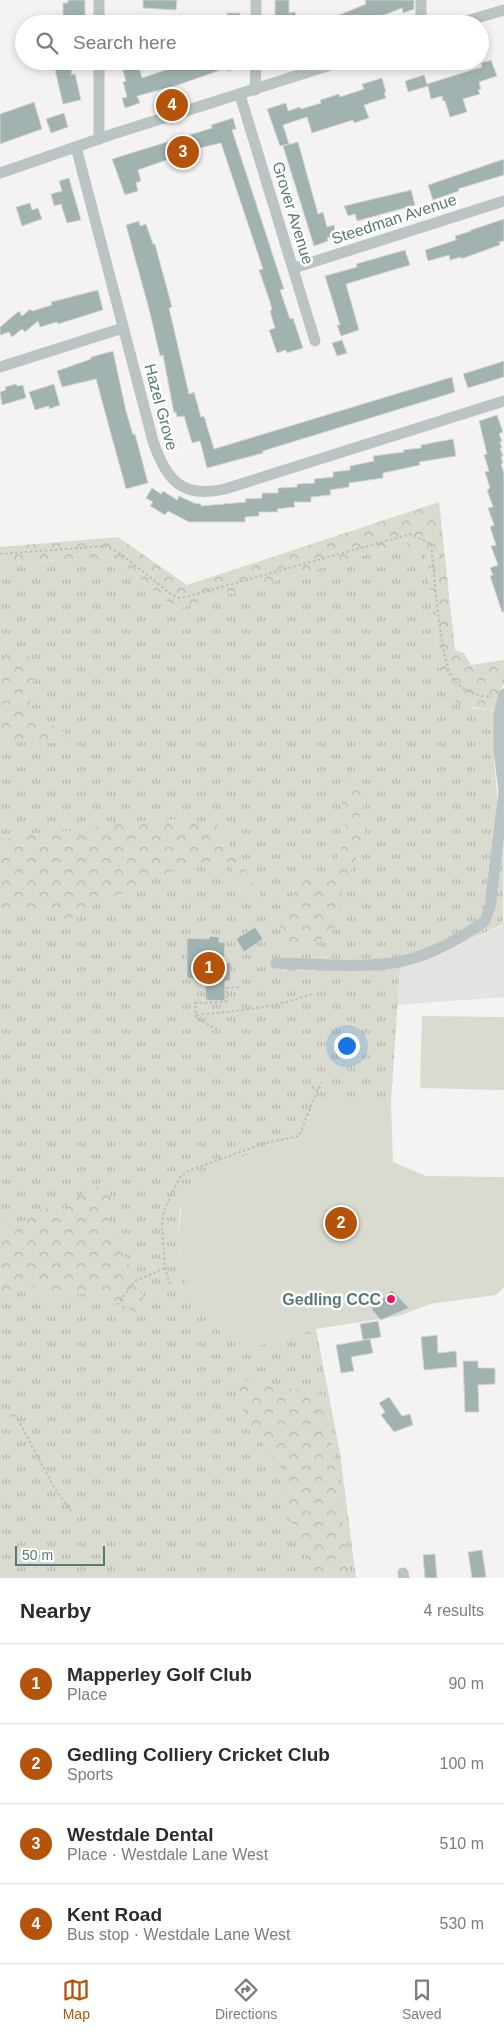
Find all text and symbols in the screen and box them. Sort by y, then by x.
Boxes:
search box [15,15,489,70]
icon: search [33,29,61,57]
text: Search here [73,32,177,53]
pin: 4 [156,86,188,124]
pin: 3 [167,133,199,171]
street label: Grover Avenue [269,160,317,266]
street label: Steedman Avenue [329,191,459,247]
street label: Hazel Grove [141,362,181,452]
pin: 1 [193,949,225,987]
your location [334,1033,360,1059]
pin: 2 [325,1204,357,1242]
place label: Gedling CCC [282,1291,381,1308]
marker: Gedling CCC [385,1293,397,1305]
scale bar [15,1543,105,1566]
text: 50 m [22,1547,53,1563]
text: Nearby [20,1599,91,1622]
text: 4 results [424,1602,484,1619]
text: Mapperley Golf Club [67,1664,252,1685]
text: 1 [32,1675,40,1692]
text: 90 m [448,1675,484,1692]
text: Place [67,1686,107,1703]
text: Gedling Colliery Cricket Club [67,1744,330,1765]
text: 2 [32,1755,40,1772]
text: 100 m [440,1755,484,1772]
text: Sports [67,1766,113,1783]
text: Westdale Dental [67,1824,213,1845]
text: 3 [32,1835,40,1852]
text: 510 m [440,1835,484,1852]
text: Place · Westdale Lane West [67,1846,268,1863]
text: Kent Road [67,1904,162,1925]
text: 4 [32,1915,40,1932]
text: 530 m [440,1915,484,1932]
text: Bus stop · Westdale Lane West [67,1926,291,1943]
tab: Map [62,1976,90,2022]
tab: Directions [215,1976,277,2022]
tab: Saved [402,1976,442,2022]

